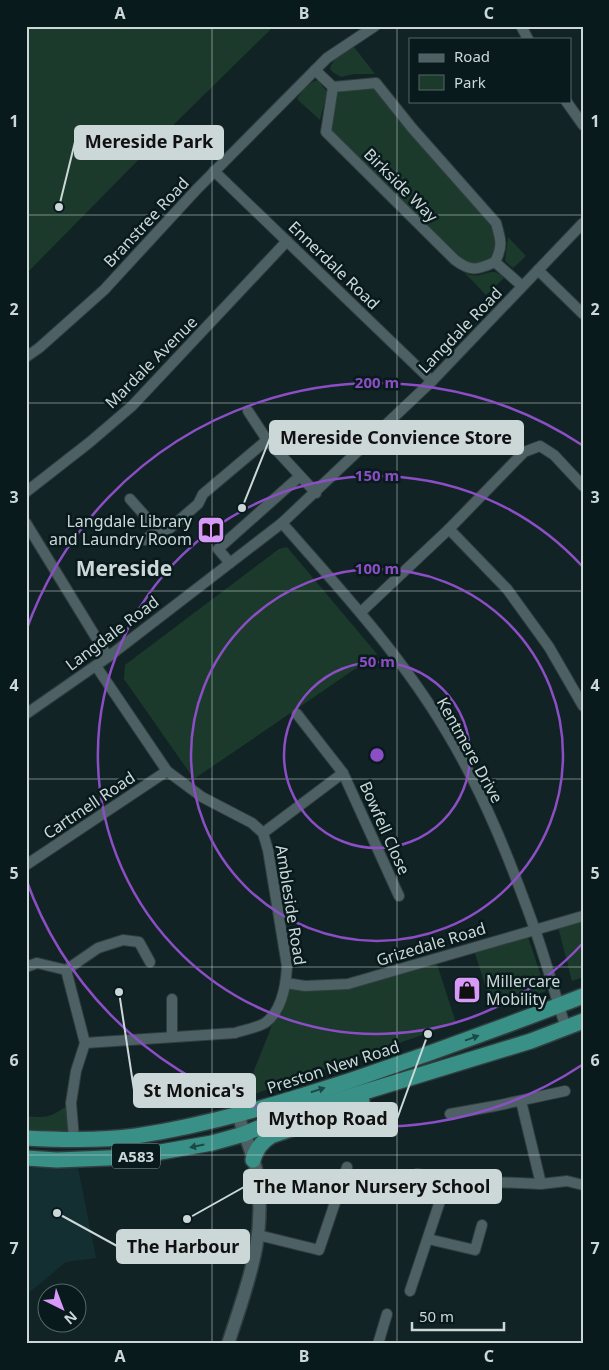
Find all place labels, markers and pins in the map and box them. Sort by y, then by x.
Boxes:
callout: Mereside Park [75,126,223,159]
callout: Mereside Convience Store [270,421,523,454]
place label: Langdale Library and Laundry Room [49,510,193,550]
library icon: Langdale Library and Laundry Room [196,515,226,545]
centre of rings [368,746,386,764]
place label: Millercare Mobility [486,970,560,1010]
shop icon: Millercare Mobility [452,975,482,1005]
callout: St Monica's [134,1074,255,1107]
callout: Mythop Road [258,1103,397,1136]
callout: The Manor Nursery School [244,1170,501,1203]
callout: The Harbour [117,1230,249,1263]

